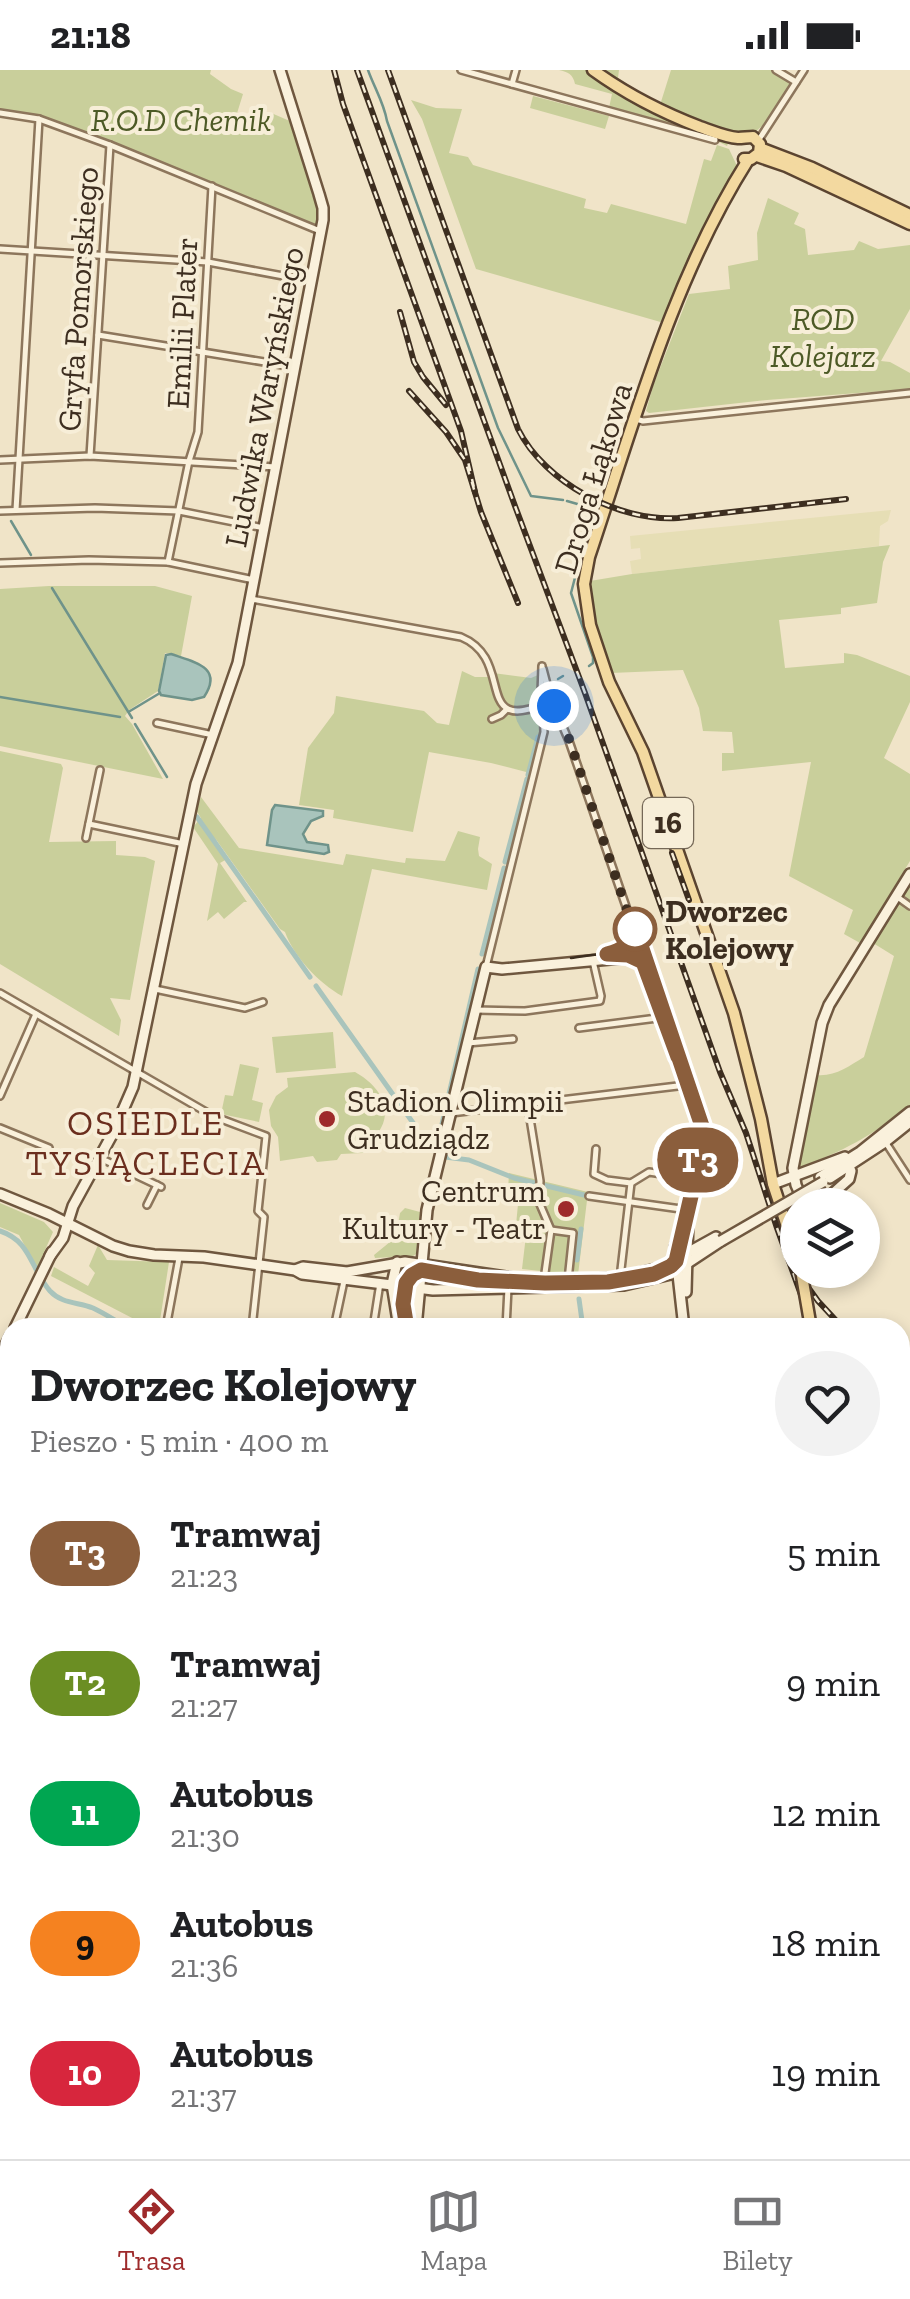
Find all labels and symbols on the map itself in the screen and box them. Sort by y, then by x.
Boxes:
park label: R.O.D Chemik [91,101,271,139]
street label: Gryfa Pomorskiego [50,165,106,433]
street label: Emilii Plater [159,236,205,410]
street label: Ludwika Waryńskiego [216,244,312,550]
park label: ROD Kolejarz [770,300,876,375]
street label: Droga Łąkowa [546,378,640,578]
your location [529,681,579,731]
road number: 16 [643,798,693,848]
place label: Dworzec Kolejowy [665,892,794,967]
marker: Dworzec Kolejowy [614,908,656,950]
place label: Stadion Olimpii Grudziądz [347,1082,564,1157]
district label: OSIEDLE TYSIĄCLECIA [26,1102,266,1184]
marker: Stadion Olimpii Grudziądz [316,1108,338,1130]
line badge: T3 [653,1128,743,1192]
place label: Centrum Kultury - Teatr [342,1172,546,1247]
marker: Centrum Kultury - Teatr [555,1198,577,1220]

